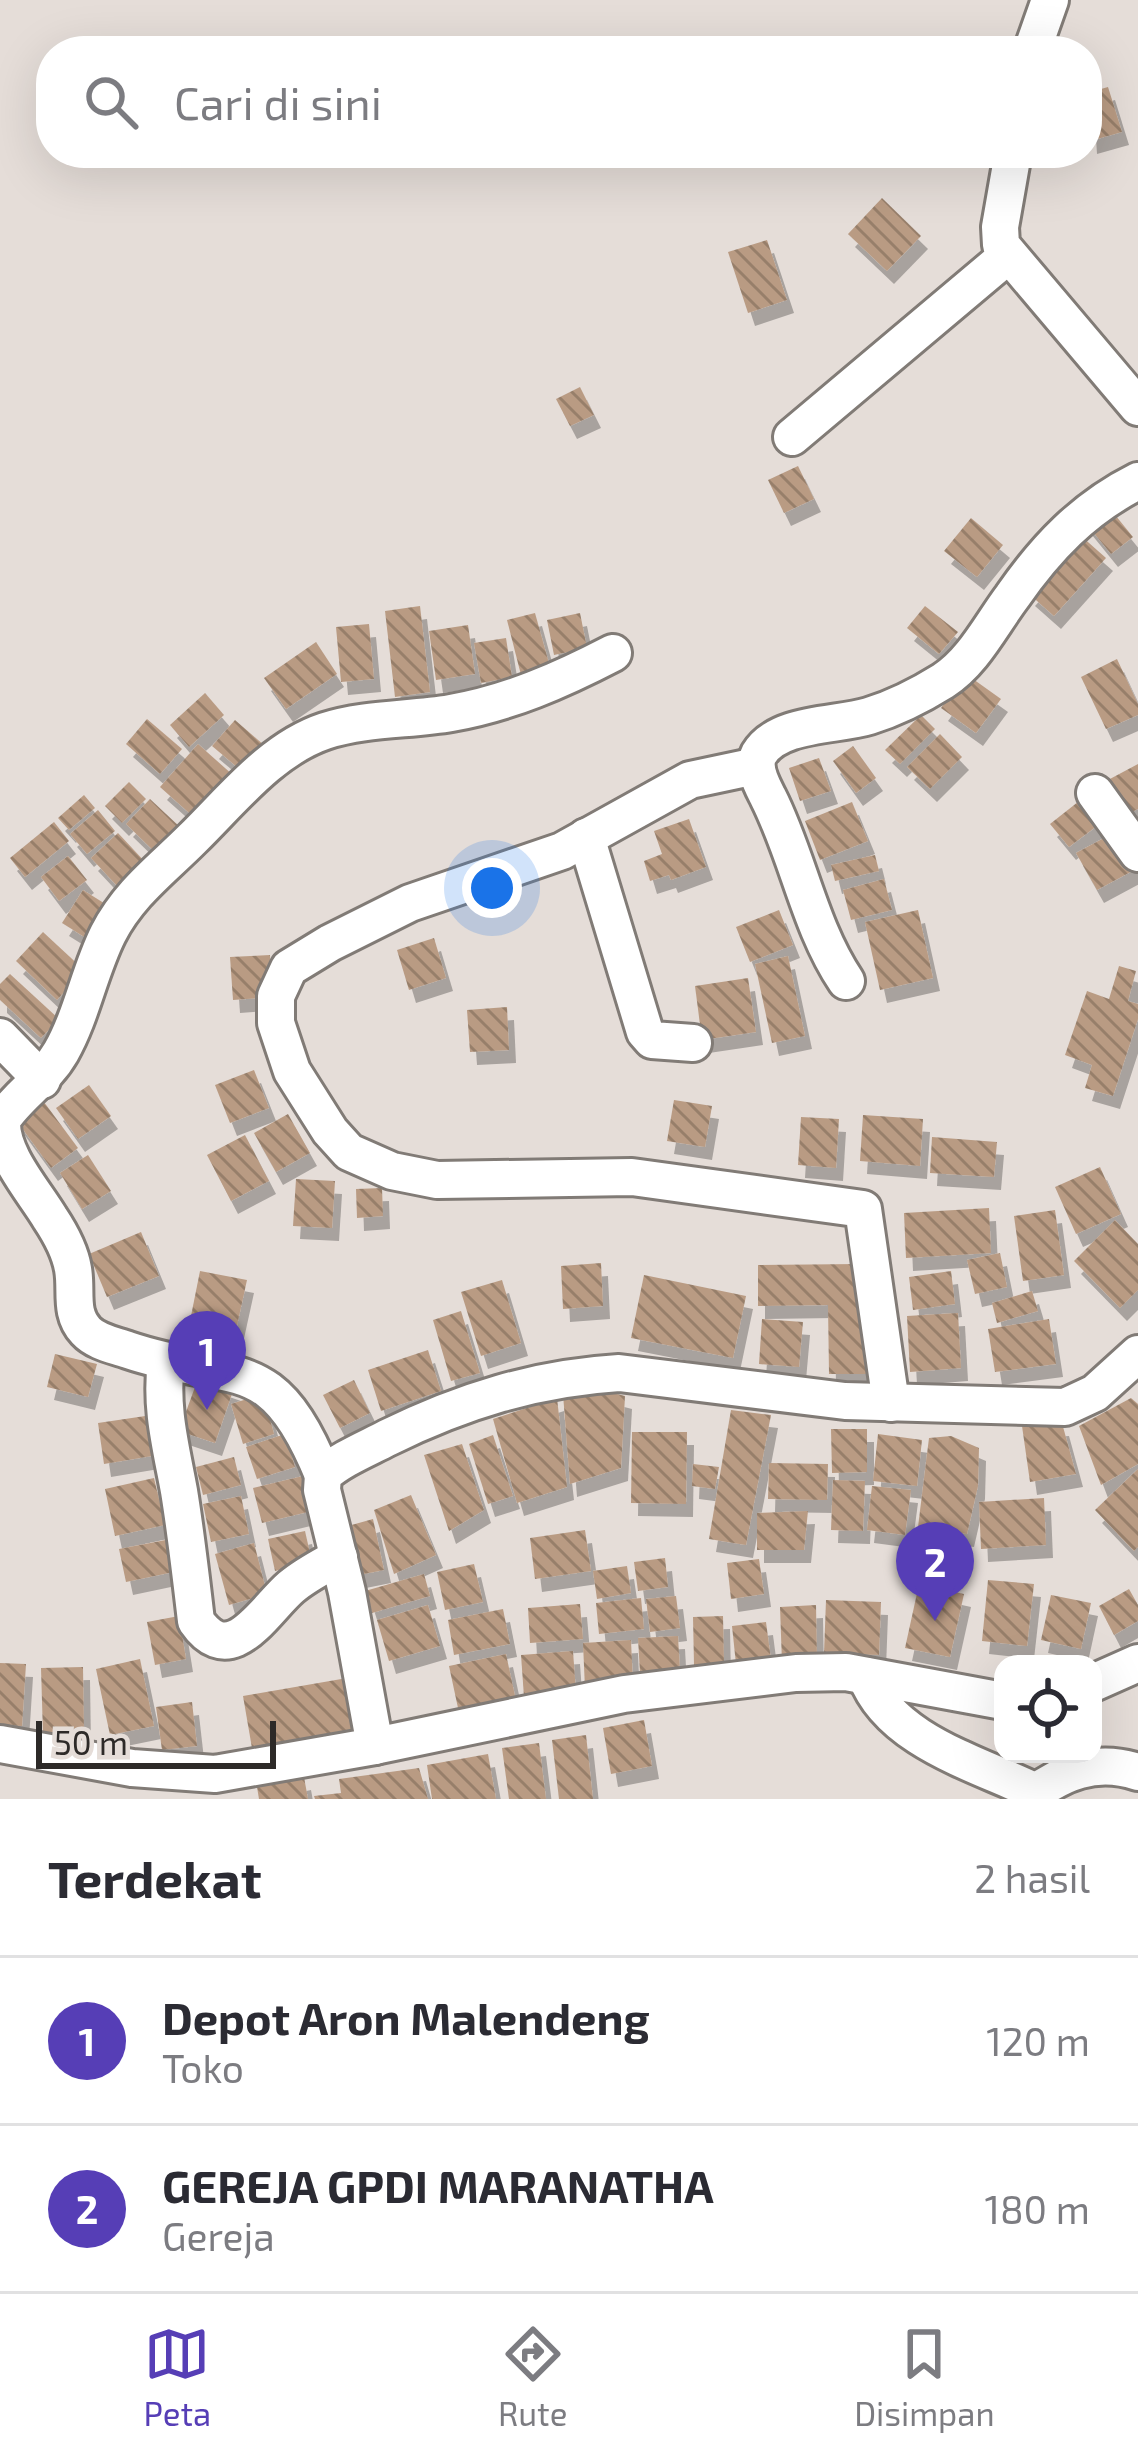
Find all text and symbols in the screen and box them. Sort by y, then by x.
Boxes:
search box [36,36,1102,168]
icon: search [78,69,144,135]
text: Cari di sini [174,75,382,129]
your location [462,858,522,918]
pin: 1 [168,1311,246,1410]
pin: 2 [896,1522,974,1621]
map controls [994,1655,1102,1763]
button: locate [994,1655,1102,1763]
scale bar [36,1715,276,1768]
text: 50 m [54,1722,128,1762]
text: Terdekat [48,1847,262,1908]
text: 2 hasil [974,1854,1090,1901]
text: Depot Aron Malendeng [162,1990,650,2044]
text: 1 [79,2017,95,2064]
text: 120 m [986,2017,1090,2064]
text: Toko [162,2044,244,2091]
text: GEREJA GPDI MARANATHA [162,2158,714,2212]
text: 2 [76,2185,98,2232]
text: 180 m [984,2185,1090,2232]
text: Gereja [162,2212,275,2259]
tab: Peta [143,2321,211,2433]
tab: Rute [498,2321,567,2433]
tab: Disimpan [854,2321,995,2433]

